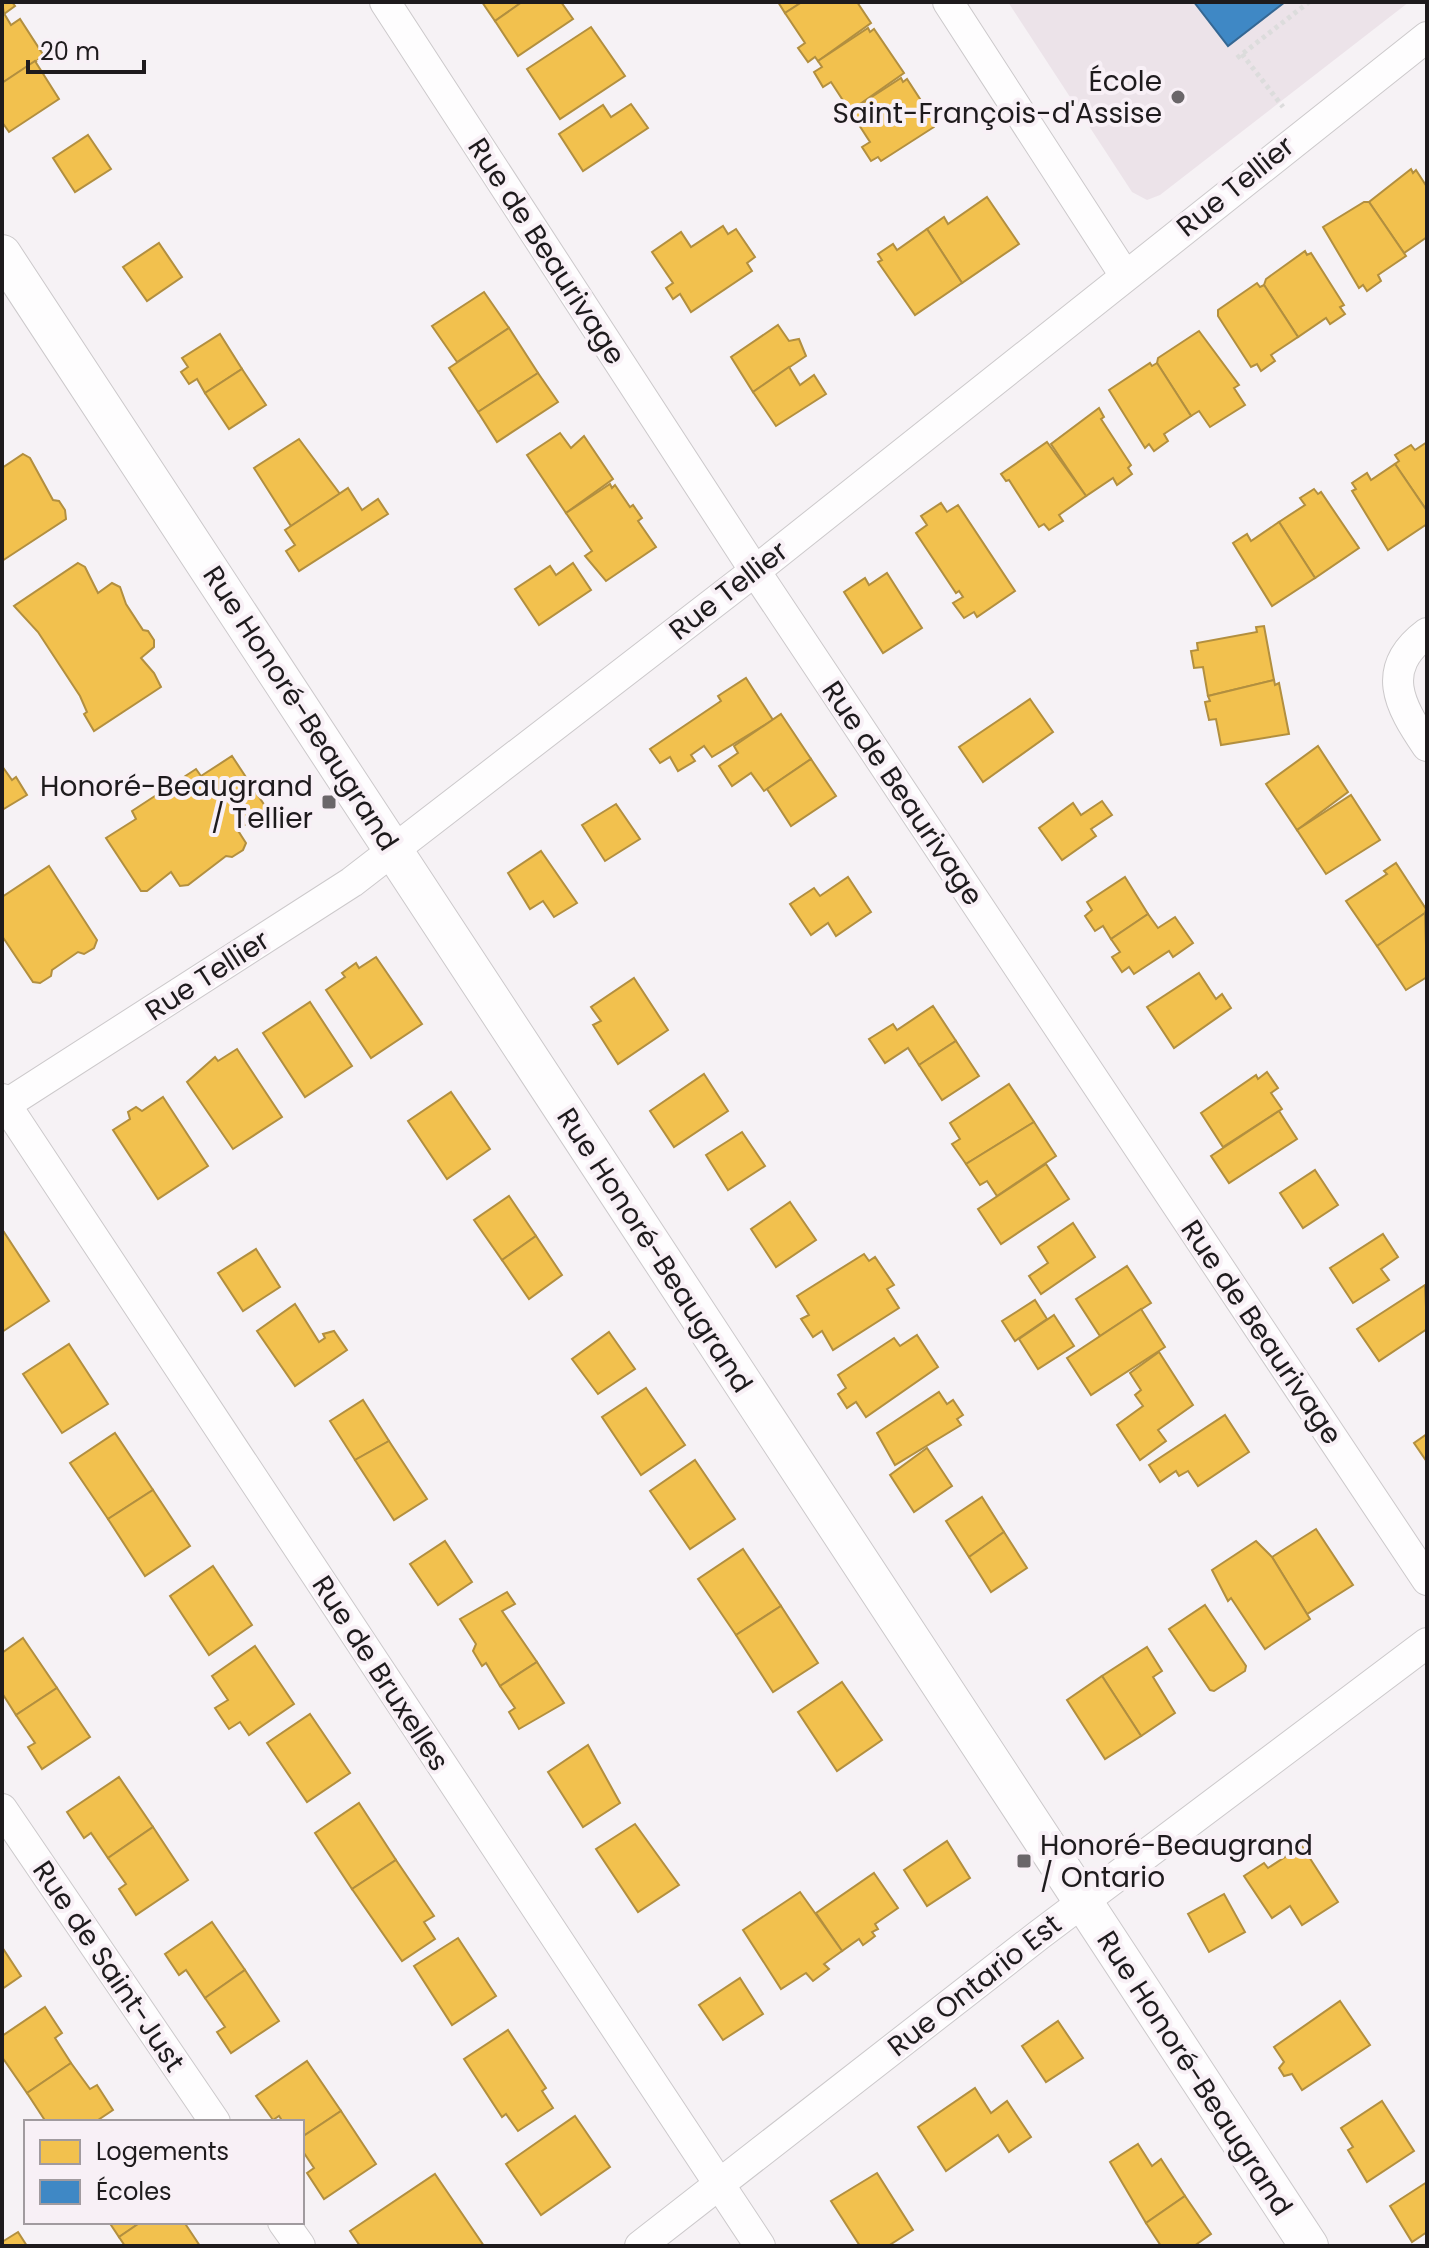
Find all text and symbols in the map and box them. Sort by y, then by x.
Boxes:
scale bar [28,24,144,74]
text: 20 m [40,35,100,68]
place label: École Saint-François-d'Assise [833,62,1162,133]
marker: École Saint-François-d'Assise [1169,88,1187,106]
street label: Rue Tellier [1168,127,1302,246]
street label: Rue de Beaurivage [459,130,635,372]
street label: Rue Tellier [661,532,796,649]
street label: Rue Honoré-Beaugrand [194,558,408,858]
street label: Rue de Beaurivage [813,673,992,913]
place label: Honoré-Beaugrand / Tellier [40,767,313,838]
marker: Honoré-Beaugrand / Tellier [320,793,338,811]
street label: Rue Tellier [138,921,277,1030]
street label: Rue Honoré-Beaugrand [548,1100,762,1400]
street label: Rue de Beaurivage [1172,1212,1351,1452]
street label: Rue de Bruxelles [303,1568,458,1778]
place label: Honoré-Beaugrand / Ontario [1040,1826,1313,1897]
marker: Honoré-Beaugrand / Ontario [1015,1852,1033,1870]
street label: Rue de Saint-Just [23,1853,194,2080]
street label: Rue Ontario Est [879,1905,1069,2066]
street label: Rue Honoré-Beaugrand [1088,1923,1302,2223]
legend [24,2120,304,2224]
text: Logements [96,2135,229,2168]
text: Écoles [96,2175,172,2208]

